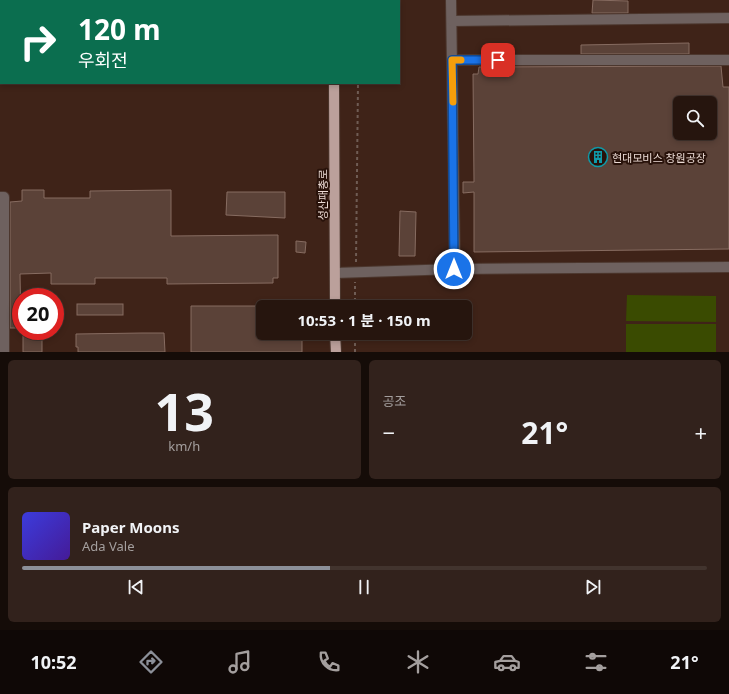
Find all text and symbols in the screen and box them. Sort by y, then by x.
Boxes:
text: 120 m [78,10,161,48]
icon: right [12,16,64,68]
pin [481,43,515,77]
text: 우회전 [78,48,128,72]
icon: arrive [487,49,509,71]
map controls [673,96,717,140]
button: search [673,96,717,140]
building icon: 현대모비스 창원공장 [587,146,609,168]
place label: 현대모비스 창원공장 [612,150,706,165]
street label: 성산패총로 [315,170,330,220]
position arrow [433,248,475,290]
speed limit sign: 20 [12,288,64,340]
text: 10:53 · 1 분 · 150 m [297,310,431,330]
text: 13 [155,375,214,446]
text: 공조 [383,392,406,410]
text: 21° [521,412,568,453]
text: − [383,417,395,447]
text: + [694,417,707,447]
text: km/h [168,437,200,455]
text: Paper Moons [82,517,180,537]
text: Ada Vale [82,537,135,555]
icon: previous [125,576,147,598]
icon: pause [353,576,375,598]
icon: next [582,576,604,598]
icon: directions [137,648,165,676]
icon: music [226,648,254,676]
icon: phone [315,648,343,676]
icon: climate [404,648,432,676]
icon: car [493,648,521,676]
icon: filters [582,648,610,676]
text: 10:52 [30,650,77,674]
text: 21° [670,650,699,674]

